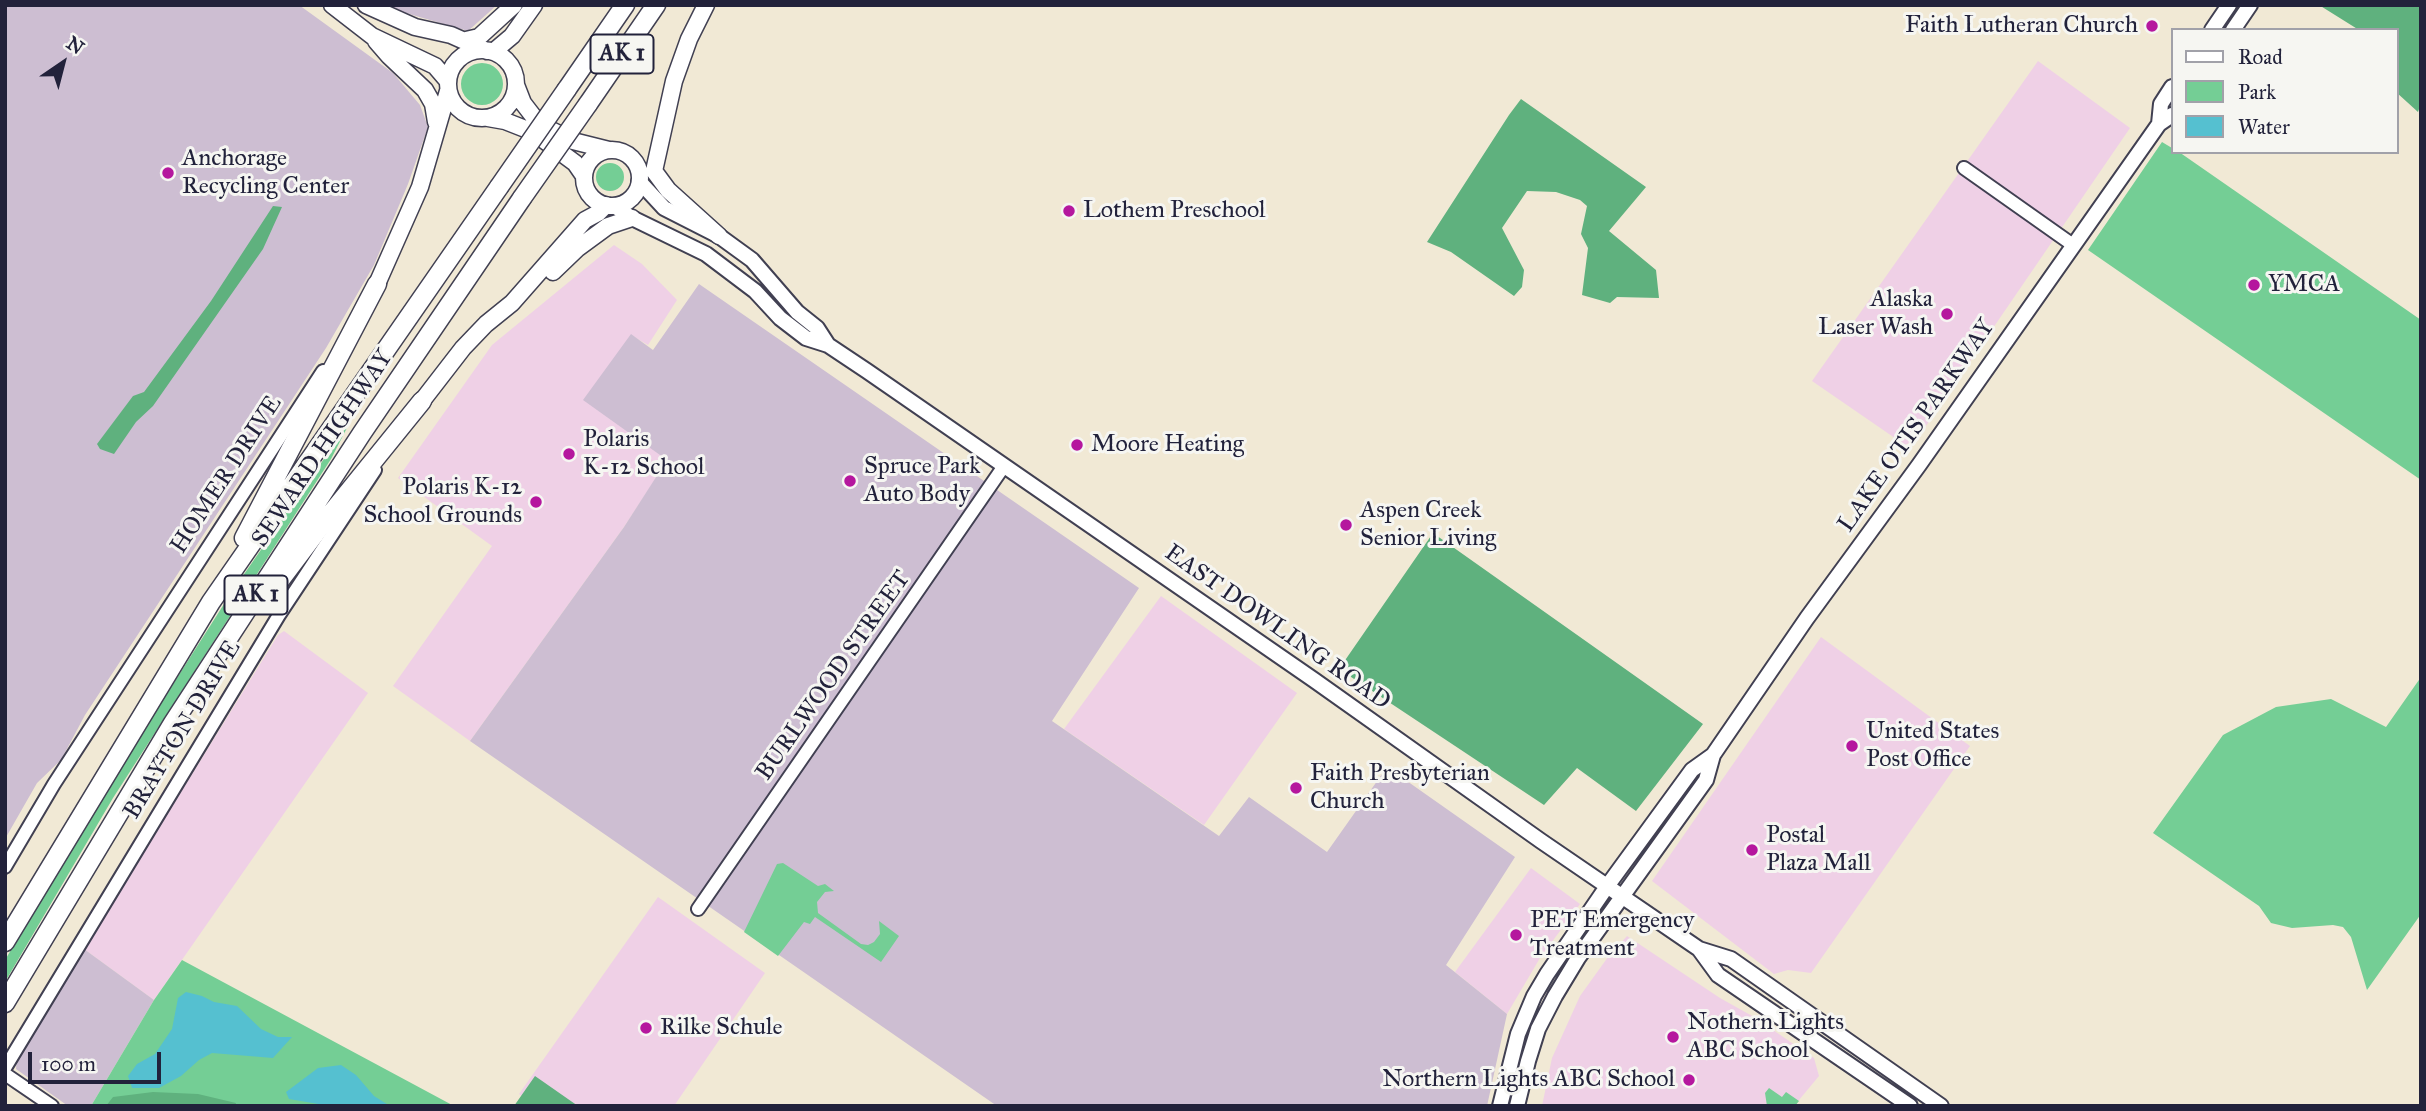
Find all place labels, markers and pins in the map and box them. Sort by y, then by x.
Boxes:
place label: Faith Lutheran Church [1905,12,2138,40]
marker: Faith Lutheran Church [2144,18,2160,34]
place label: Anchorage Recycling Center [182,145,349,201]
marker: Anchorage Recycling Center [160,165,176,181]
place label: Lothem Preschool [1083,197,1266,225]
marker: Lothem Preschool [1061,203,1077,219]
place label: YMCA [2268,271,2340,299]
marker: YMCA [2246,277,2262,293]
place label: Alaska Laser Wash [1818,286,1933,342]
marker: Alaska Laser Wash [1939,306,1955,322]
place label: Polaris K-12 School [583,426,704,482]
place label: Moore Heating [1091,431,1244,459]
marker: Moore Heating [1069,437,1085,453]
marker: Polaris K-12 School [561,446,577,462]
place label: Spruce Park Auto Body [864,453,980,509]
marker: Spruce Park Auto Body [842,473,858,489]
place label: Polaris K-12 School Grounds [363,474,522,530]
marker: Polaris K-12 School Grounds [528,494,544,510]
place label: Aspen Creek Senior Living [1360,497,1496,553]
marker: Aspen Creek Senior Living [1338,517,1354,533]
place label: United States Post Office [1866,718,1999,774]
marker: United States Post Office [1844,738,1860,754]
place label: Faith Presbyterian Church [1310,760,1490,816]
marker: Faith Presbyterian Church [1288,780,1304,796]
place label: Postal Plaza Mall [1766,822,1871,878]
marker: Postal Plaza Mall [1744,842,1760,858]
place label: PET Emergency Treatment [1530,907,1694,963]
marker: PET Emergency Treatment [1508,927,1524,943]
place label: Nothern Lights ABC School [1687,1009,1844,1065]
place label: Rilke Schule [660,1014,782,1042]
marker: Rilke Schule [638,1020,654,1036]
marker: Nothern Lights ABC School [1665,1029,1681,1045]
place label: Northern Lights ABC School [1382,1066,1675,1094]
marker: Northern Lights ABC School [1681,1072,1697,1088]

